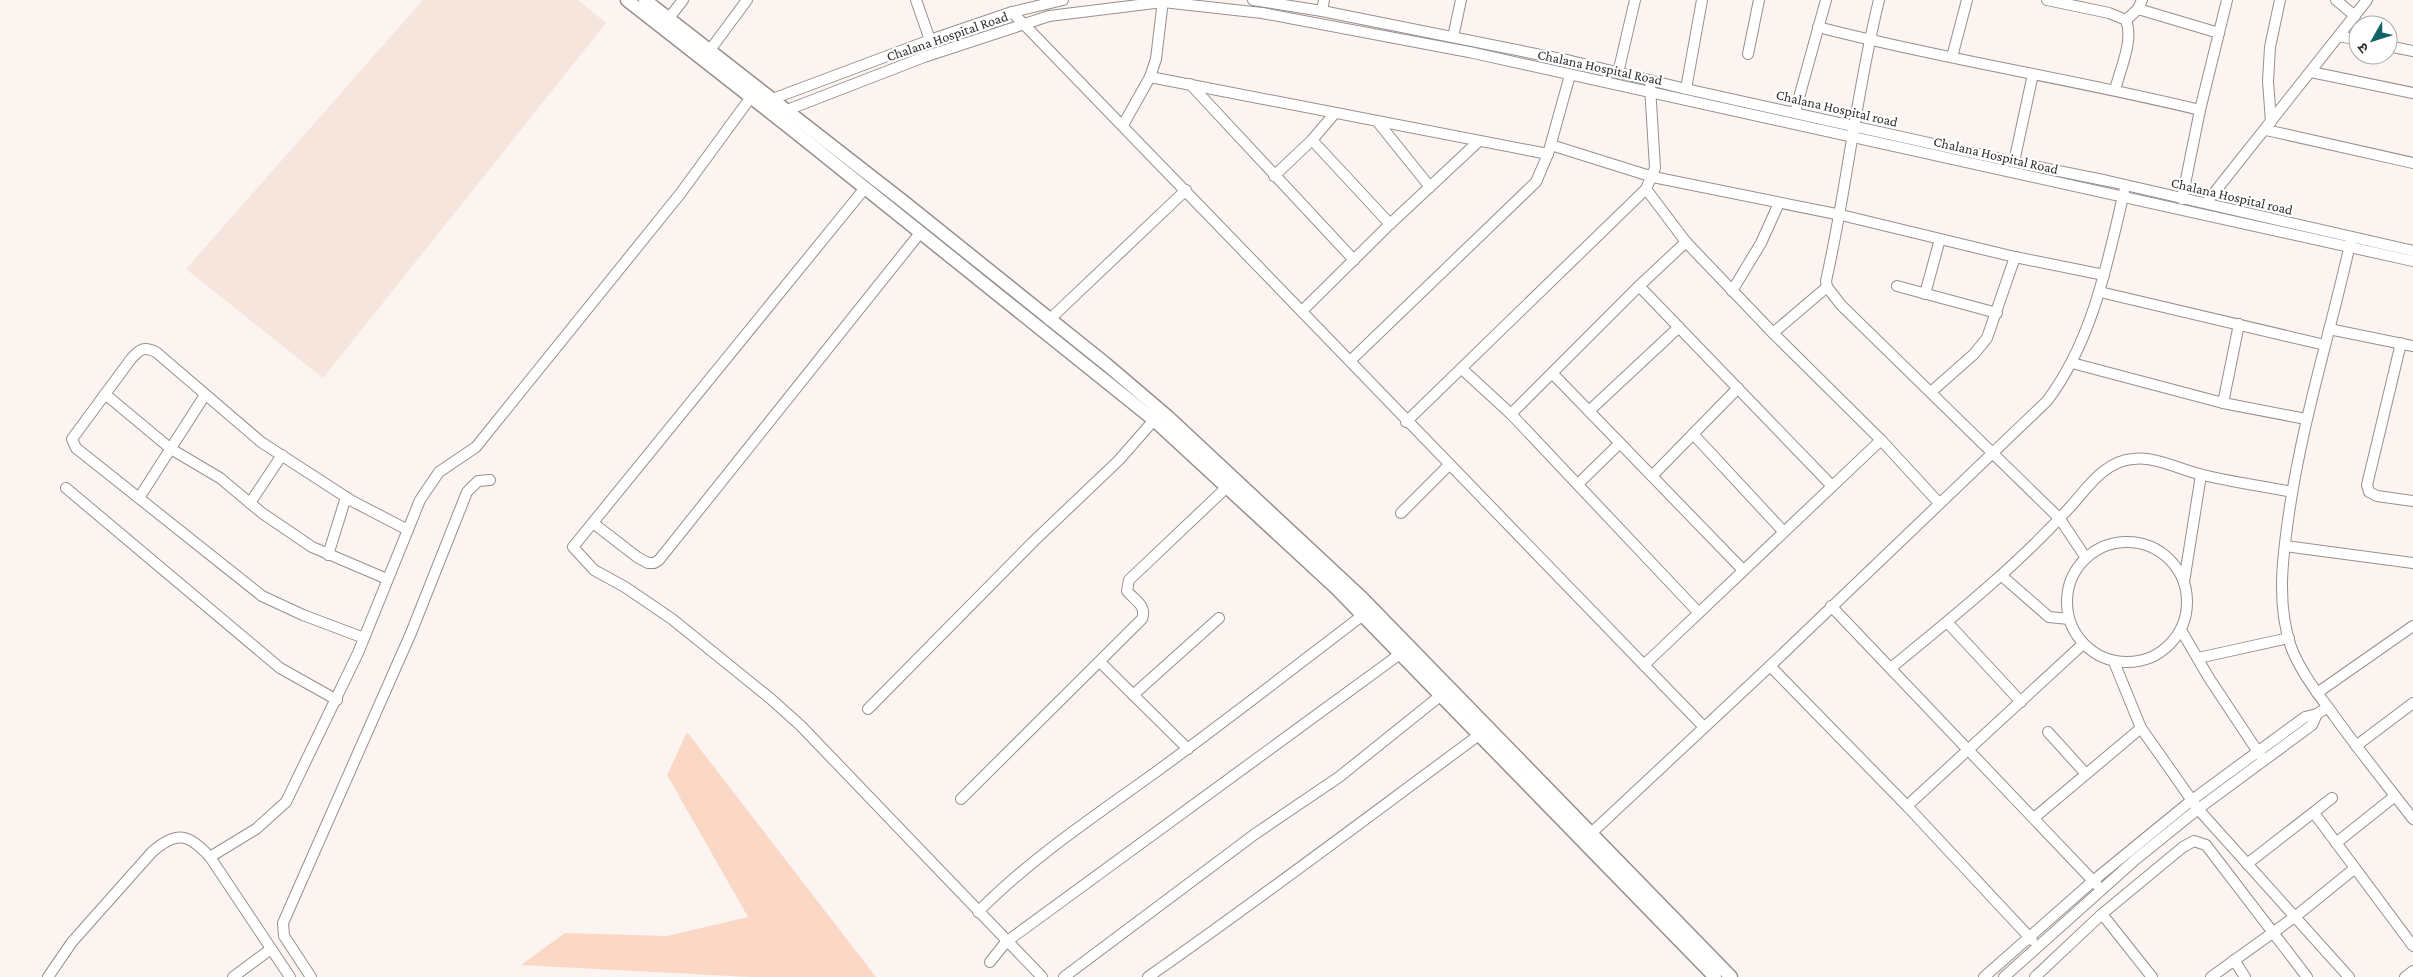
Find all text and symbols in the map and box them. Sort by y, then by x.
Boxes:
street label: Chalana Hospital Road [884,7,1010,64]
north arrow [2348,15,2398,65]
text: उ [2354,39,2372,56]
street label: Chalana Hospital Road [1536,46,1665,88]
street label: Chalana Hospital road [1775,86,1900,130]
street label: Chalana Hospital Road [1932,133,2060,177]
street label: Chalana Hospital road [2170,174,2295,218]

